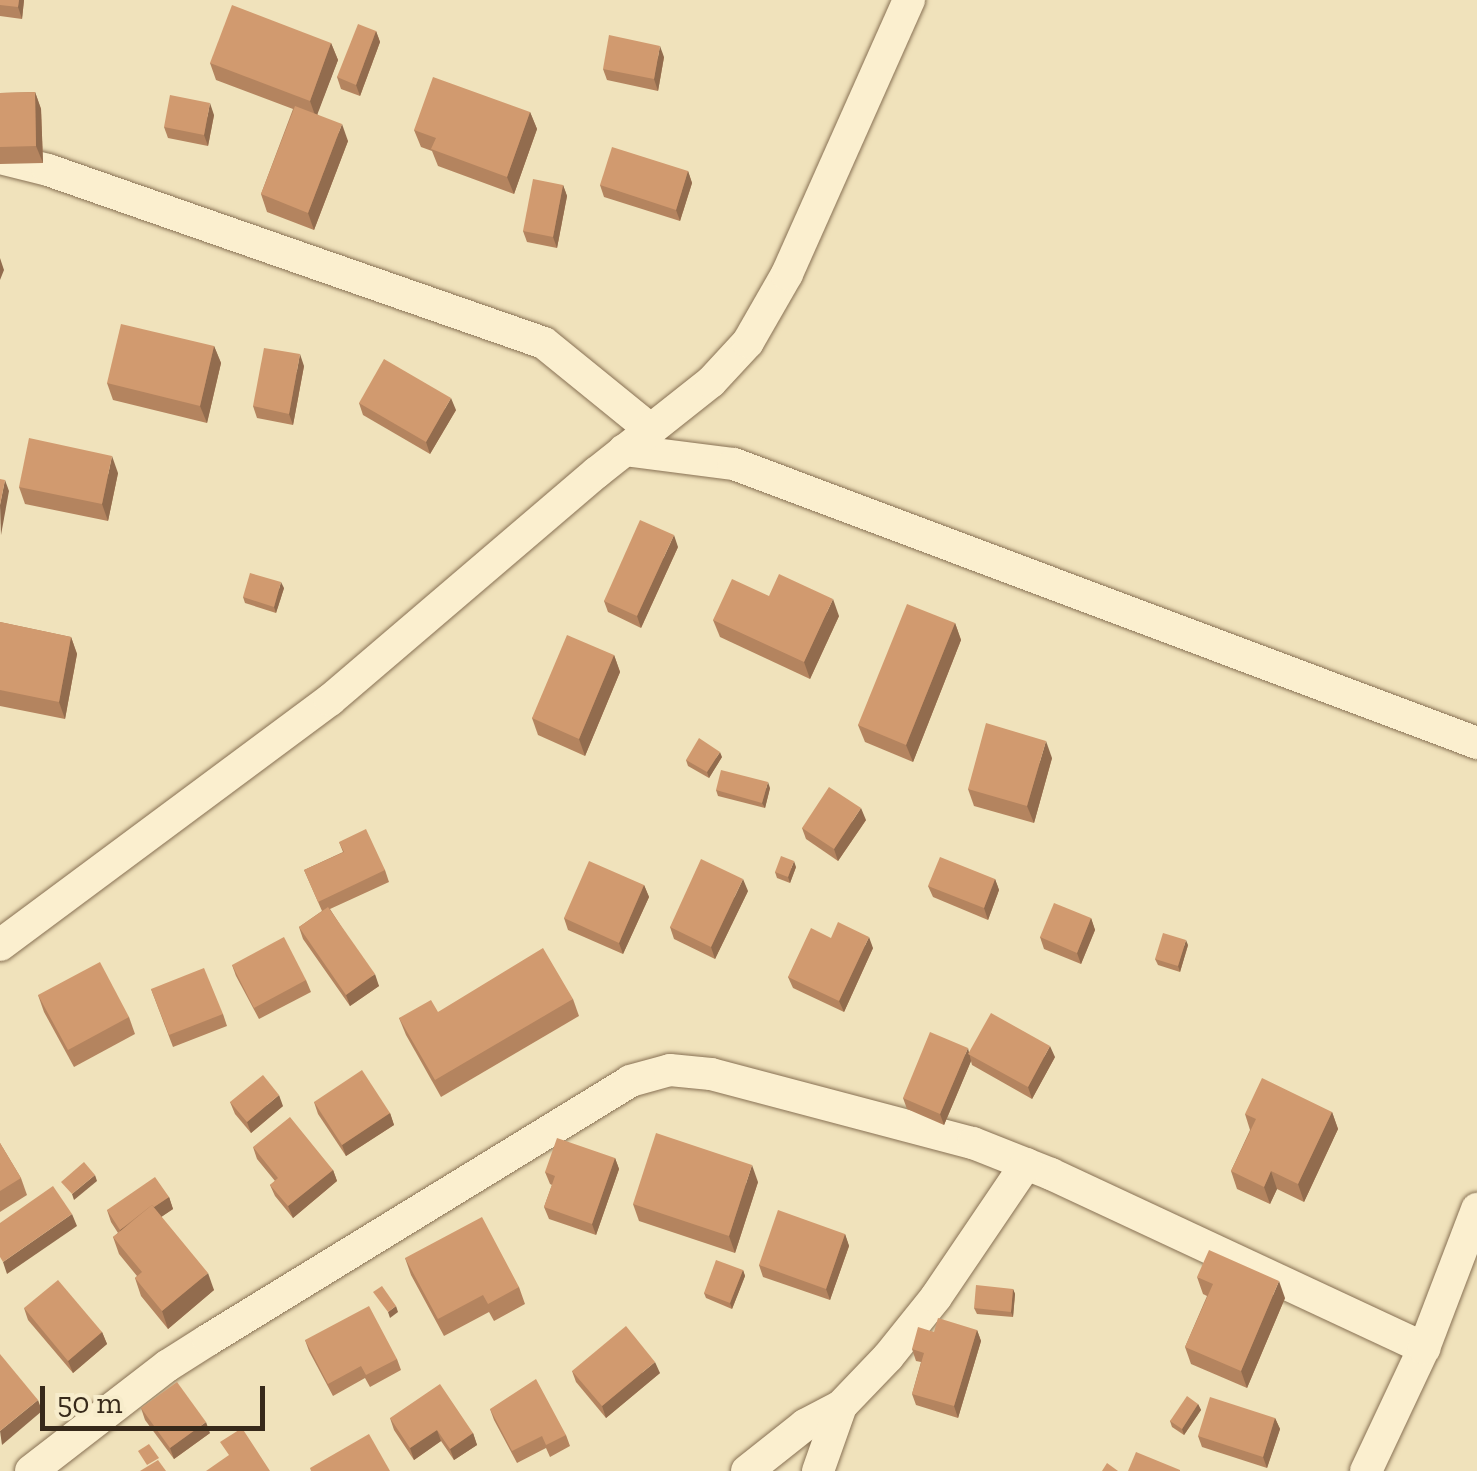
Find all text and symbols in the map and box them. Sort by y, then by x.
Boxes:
scale bar [45,1366,270,1428]
text: 50 m [57,1385,122,1421]

